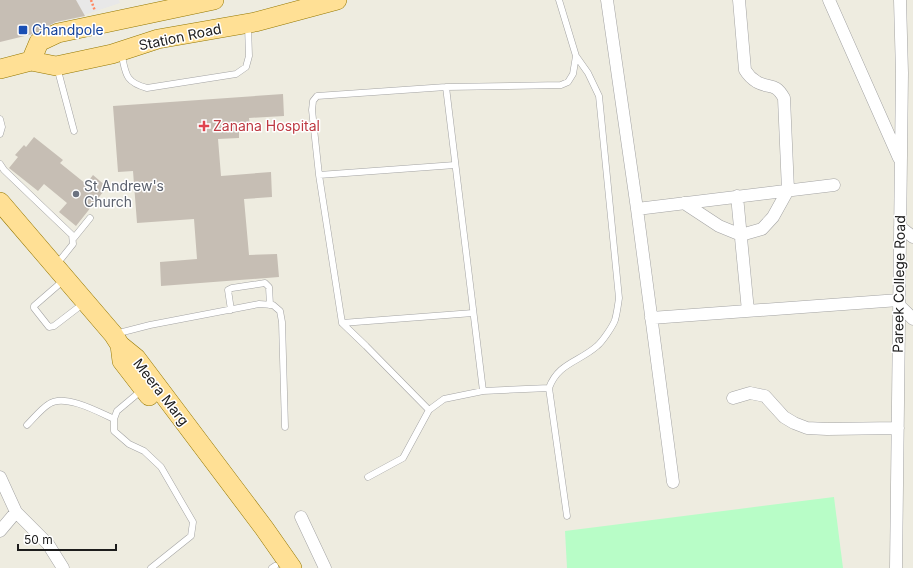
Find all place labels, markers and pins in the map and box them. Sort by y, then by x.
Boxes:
place label: Chandpole [32,21,104,38]
marker: Chandpole [17,24,29,36]
place label: Zanana Hospital [213,117,320,134]
marker: Zanana Hospital [198,120,210,132]
place label: St Andrew's Church [84,177,164,210]
marker: St Andrew's Church [71,189,81,199]

